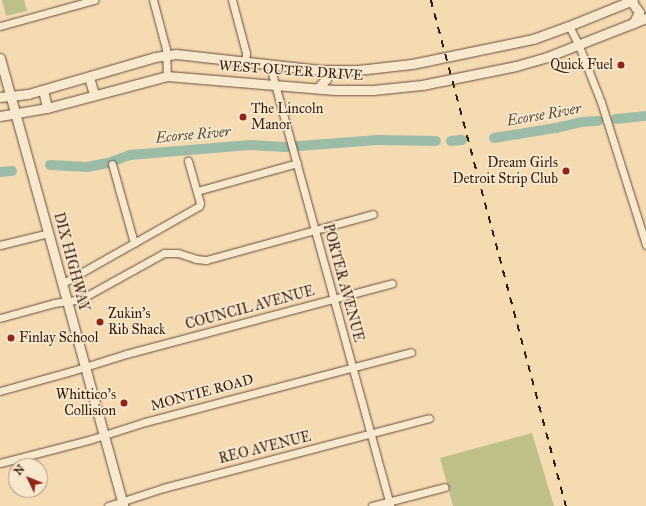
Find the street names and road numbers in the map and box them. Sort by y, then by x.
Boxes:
street label: WEST OUTER DRIVE [218,58,364,84]
street label: DIX HIGHWAY [50,211,92,313]
street label: PORTER AVENUE [319,222,367,344]
street label: COUNCIL AVENUE [184,283,316,333]
street label: MONTIE ROAD [149,371,255,415]
street label: REO AVENUE [217,428,313,468]

